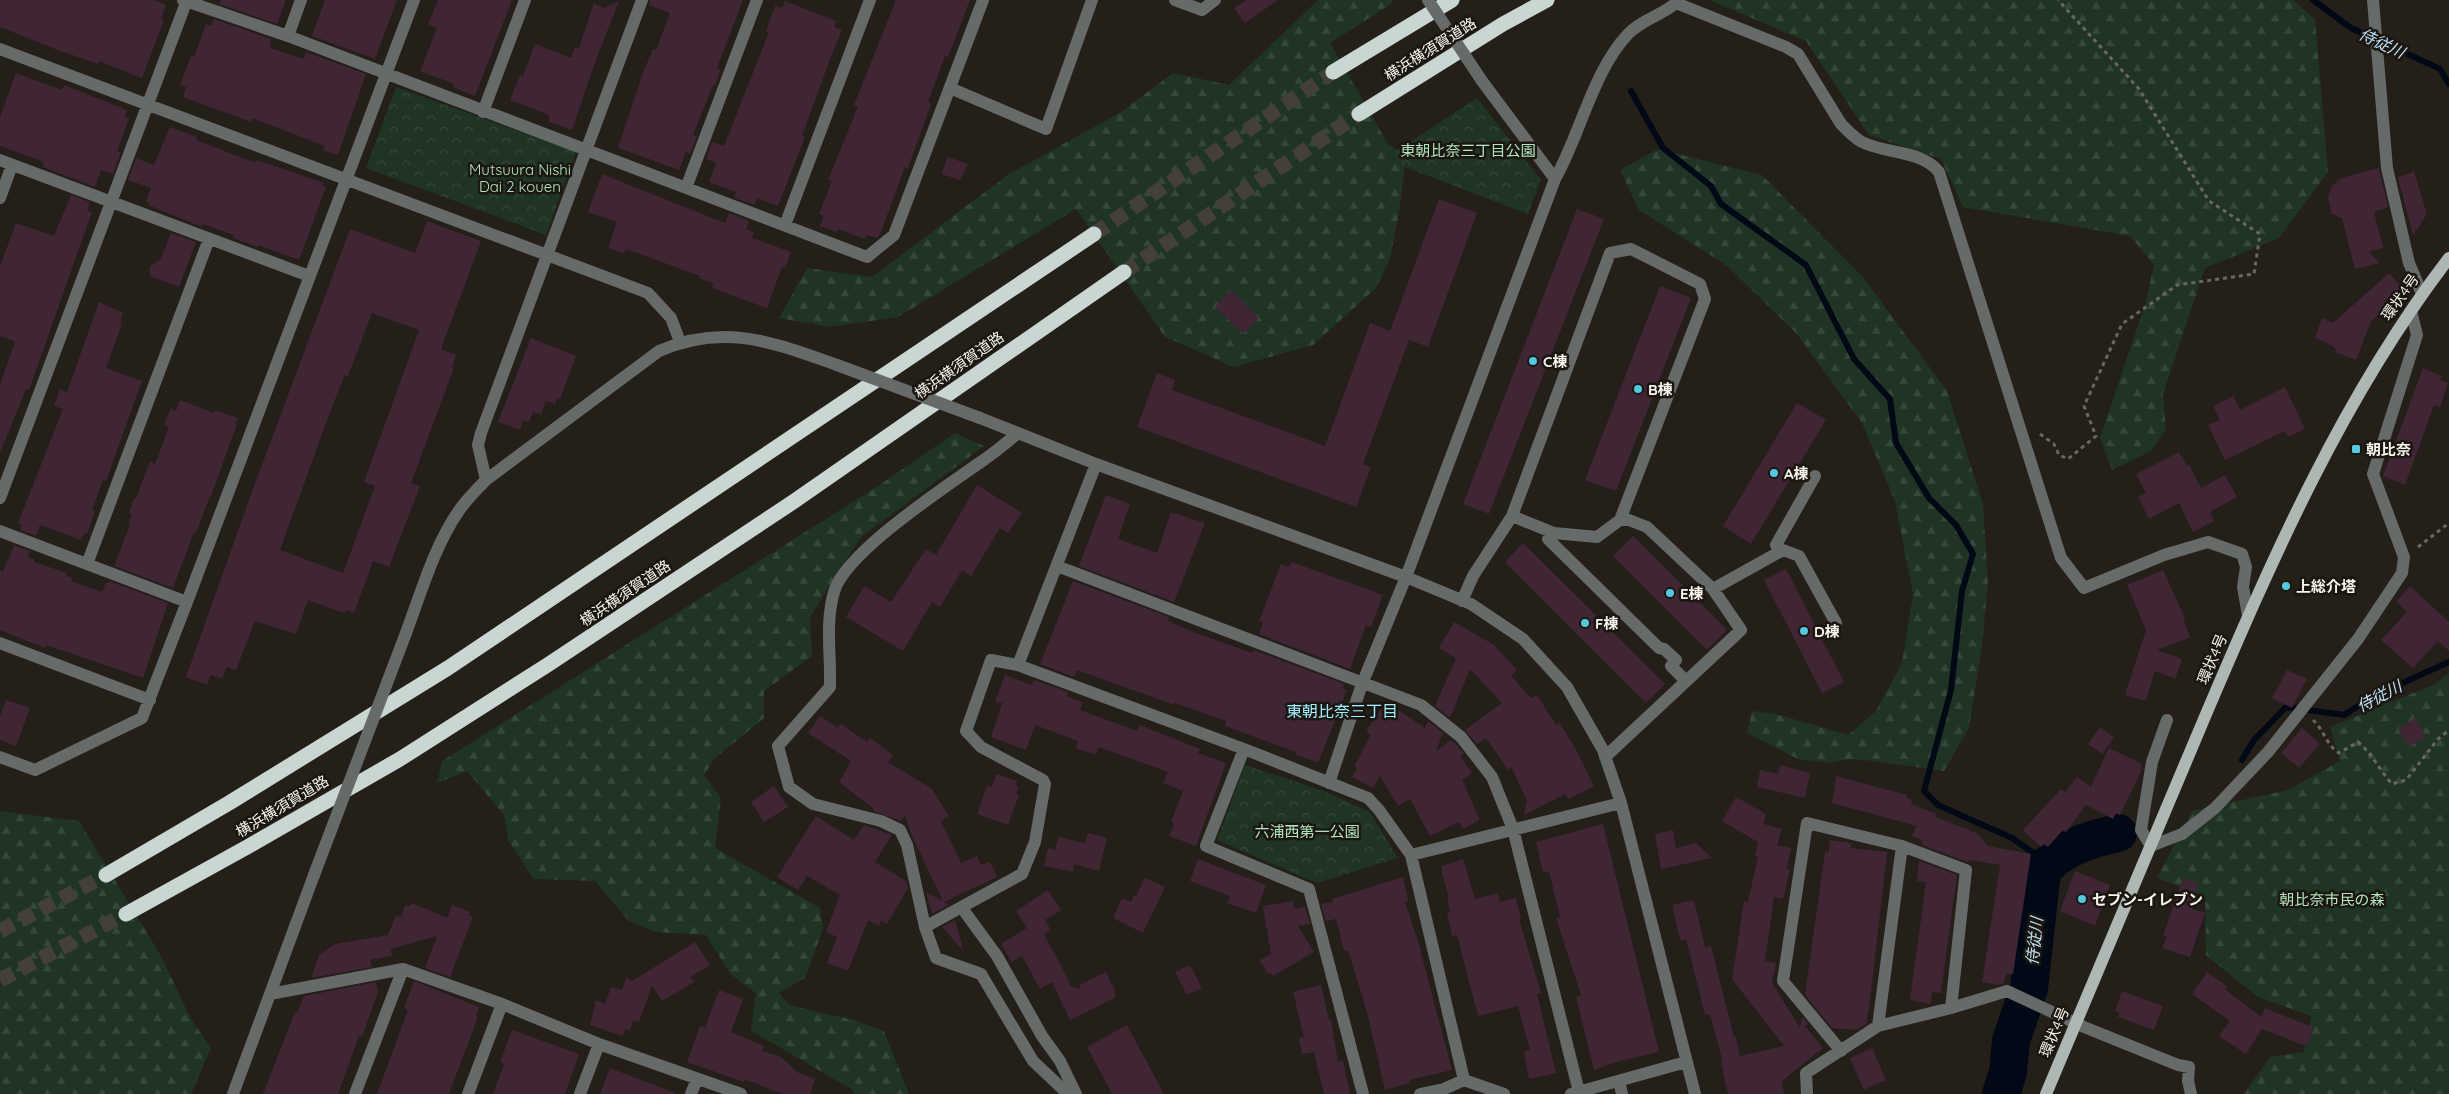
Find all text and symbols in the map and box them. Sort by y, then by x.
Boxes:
street label: 横浜横須賀道路 [1380,13,1480,85]
water label: 侍従川 [2356,24,2410,63]
park label: 東朝比奈三丁目公園 [1400,141,1536,160]
park label: Mutsuura Nishi Dai 2 kouen [469,160,571,196]
street label: 環状4号 [2377,270,2423,324]
street label: 横浜横須賀道路 [911,327,1007,403]
place label: C棟 [1543,352,1567,371]
marker: C棟 [1527,355,1539,367]
place label: B棟 [1648,380,1673,399]
marker: B棟 [1632,383,1644,395]
place label: 朝比奈 [2366,440,2411,459]
marker: 朝比奈 [2350,443,2362,455]
place label: A棟 [1784,464,1809,483]
marker: A棟 [1768,467,1780,479]
street label: 横浜横須賀道路 [576,556,674,630]
place label: 上総介塔 [2296,577,2356,596]
marker: 上総介塔 [2280,580,2292,592]
place label: E棟 [1680,584,1704,603]
marker: E棟 [1664,587,1676,599]
place label: F棟 [1595,614,1618,633]
marker: F棟 [1579,617,1591,629]
place label: D棟 [1814,622,1840,641]
marker: D棟 [1798,625,1810,637]
street label: 環状4号 [2193,631,2231,687]
water label: 侍従川 [2353,675,2407,716]
district label: 東朝比奈三丁目 [1286,701,1398,721]
street label: 横浜横須賀道路 [232,771,332,841]
park label: 六浦西第一公園 [1254,822,1360,841]
place label: セブン-イレブン [2092,890,2203,909]
park label: 朝比奈市民の森 [2279,890,2385,909]
marker: セブン-イレブン [2076,893,2088,905]
water label: 侍従川 [2022,914,2047,966]
street label: 環状4号 [2035,1004,2073,1060]

